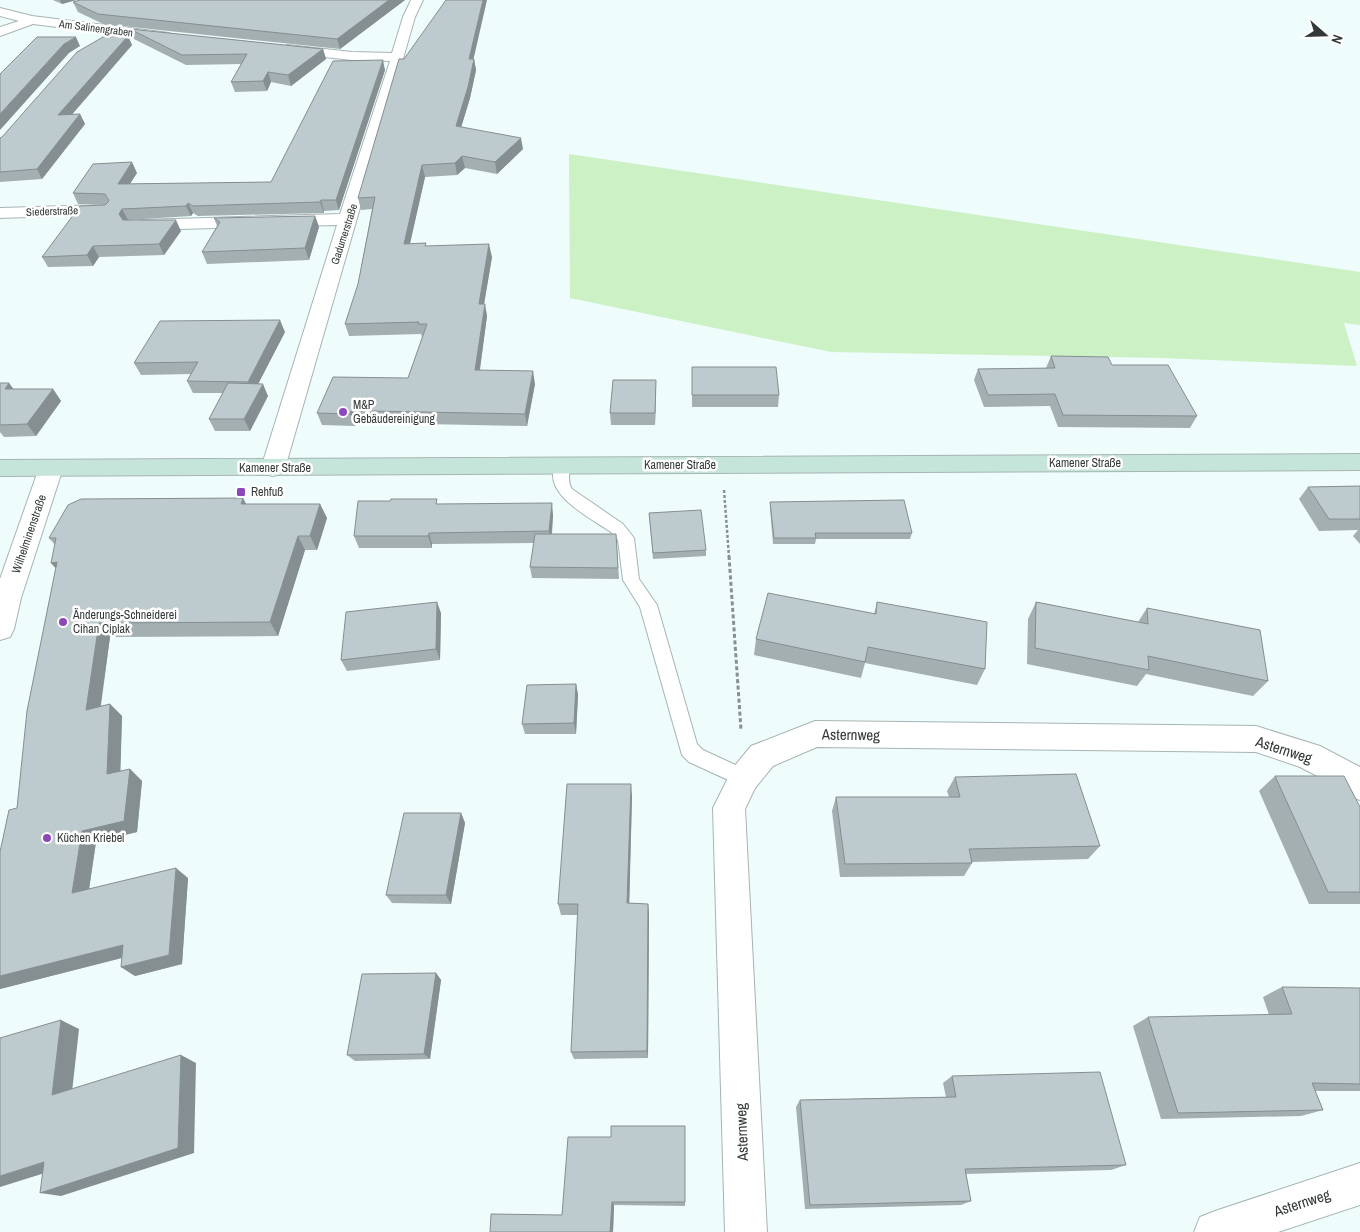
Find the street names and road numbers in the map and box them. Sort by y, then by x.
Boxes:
street label: Am Salinengraben [57,16,134,40]
street label: Gadumerstraße [328,202,360,266]
street label: Siederstraße [26,203,78,219]
street label: Kamener Straße [1049,455,1121,471]
street label: Kamener Straße [644,457,716,473]
street label: Kamener Straße [239,460,311,476]
street label: Wilhelminenstraße [8,492,50,576]
street label: Asternweg [821,723,880,746]
street label: Asternweg [1252,730,1315,769]
street label: Asternweg [730,1102,753,1162]
street label: Asternweg [1270,1184,1333,1222]

